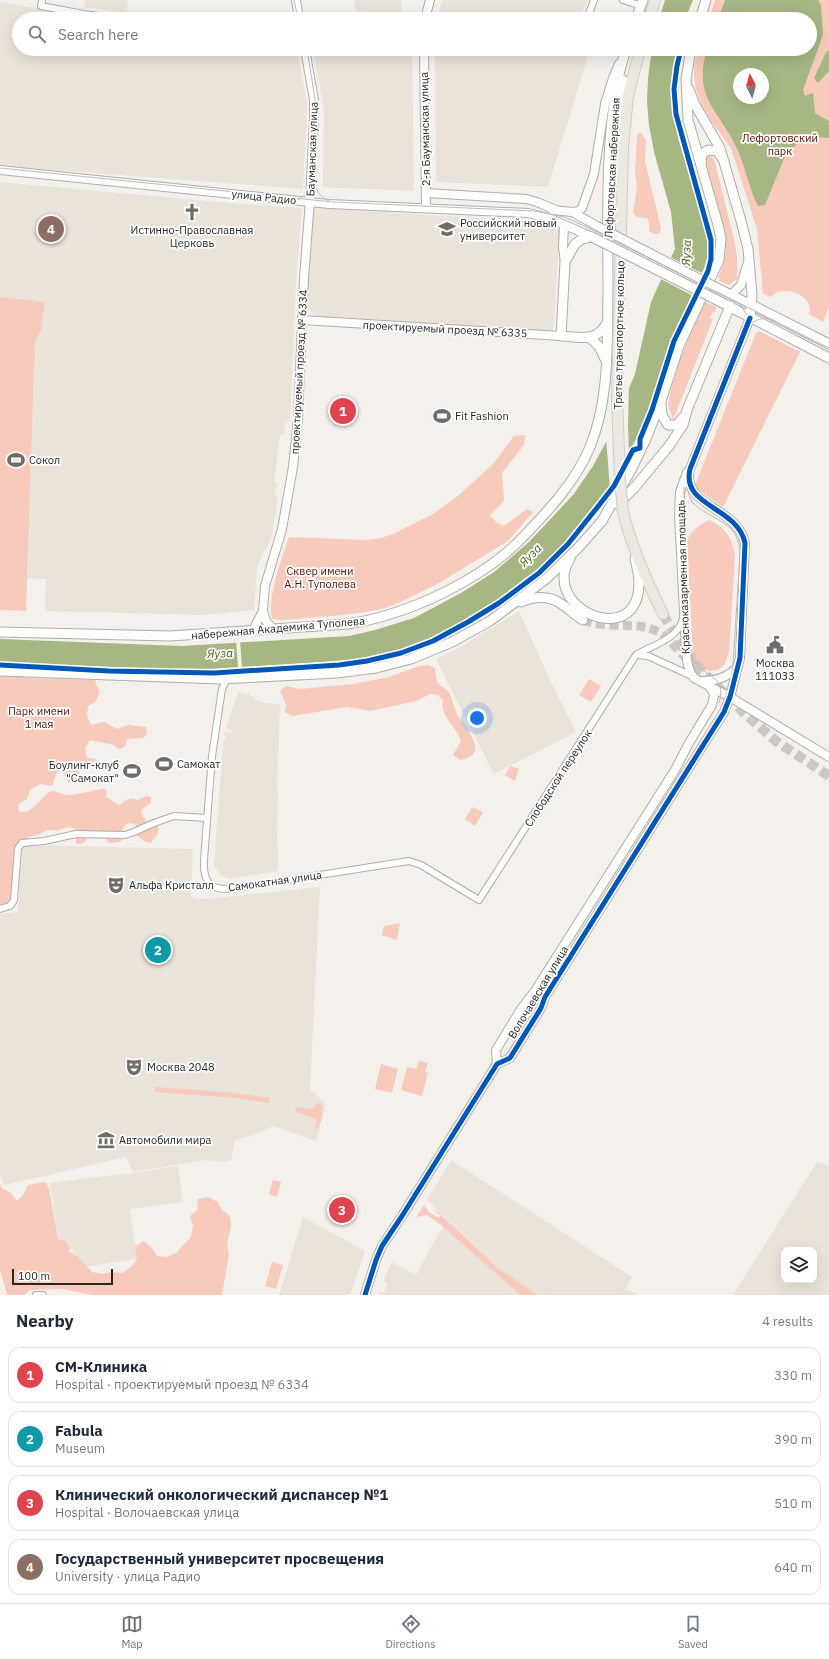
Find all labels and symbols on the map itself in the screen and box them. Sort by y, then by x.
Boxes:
north arrow [733,68,769,104]
street label: 2-я Бауманская улица [417,72,433,186]
street label: Лефортовская набережная [601,97,623,239]
street label: Бауманская улица [303,101,321,197]
park label: Лефортовский парк [742,131,818,158]
street label: улица Радио [231,187,297,207]
church icon: Истинно-Православная Церковь [182,202,202,222]
pin: 4 [38,214,64,244]
place label: Российский новый университет [460,216,557,243]
school or university icon: Российский новый университет [437,219,457,239]
place label: Истинно-Православная Церковь [131,223,253,250]
water label: Яуза [678,240,694,267]
street label: Третье транспортное кольцо [611,260,627,410]
street label: проектируемый проезд № 6334 [288,289,310,455]
street label: проектируемый проезд № 6335 [362,318,528,340]
pin: 1 [330,396,356,426]
sports icon: Fit Fashion [432,406,452,426]
place label: Fit Fashion [455,409,509,423]
sports icon: Сокол [6,450,26,470]
place label: Сокол [29,453,60,467]
street label: Красноказарменная площадь [673,499,693,654]
water label: Яуза [515,540,544,570]
park label: Сквер имени А.Н. Туполева [284,564,356,591]
street label: набережная Академика Туполева [191,613,366,643]
public building icon: Москва 111033 [765,635,785,655]
water label: Яуза [206,645,233,661]
place label: Москва 111033 [755,656,795,683]
park label: Парк имени 1 мая [8,704,70,731]
your location [467,708,487,728]
street label: Слободской переулок [521,727,595,829]
sports icon: Самокат [154,754,174,774]
place label: Самокат [177,757,220,771]
place label: Боулинг-клуб "Самокат" [49,758,119,785]
sports icon: Боулинг-клуб "Самокат" [122,761,142,781]
street label: Самокатная улица [227,867,323,895]
theatre icon: Альфа Кристалл [106,875,126,895]
place label: Альфа Кристалл [129,878,214,892]
pin: 2 [145,935,171,965]
street label: Волочаевская улица [505,943,571,1041]
theatre icon: Москва 2048 [124,1057,144,1077]
place label: Москва 2048 [147,1060,215,1074]
museum icon: Автомобили мира [96,1130,116,1150]
place label: Автомобили мира [119,1133,212,1147]
pin: 3 [329,1195,355,1225]
scale bar [12,1267,113,1286]

